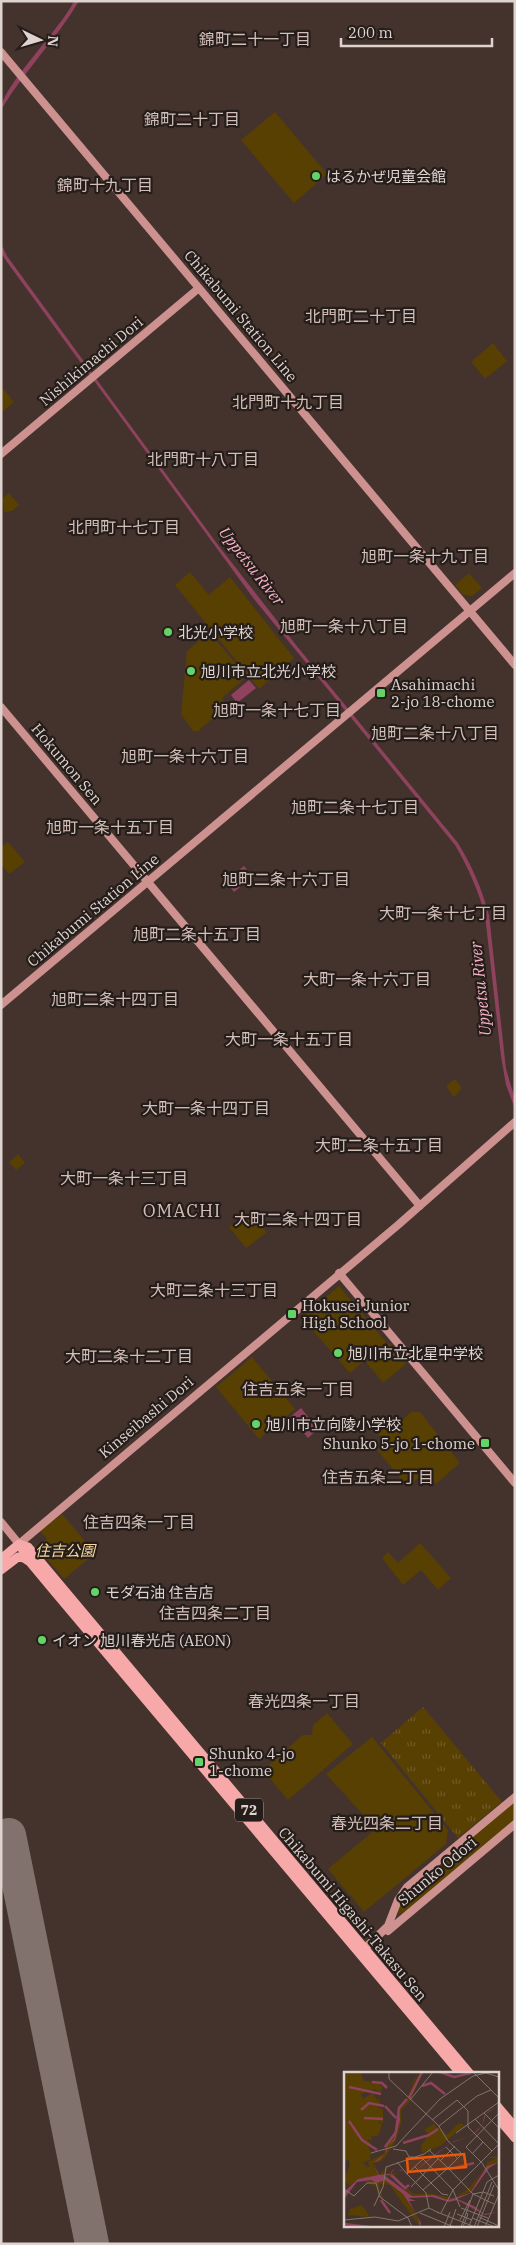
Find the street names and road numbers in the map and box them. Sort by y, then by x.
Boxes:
street label: Chikabumi Station Line [180,246,302,386]
street label: Nishikimachi Dori [35,312,147,410]
street label: Hokumon Sen [27,719,107,809]
street label: Chikabumi Station Line [23,849,163,971]
street label: Kinseibashi Dori [95,1372,197,1462]
road number: 72 [235,1798,263,1822]
street label: Chikabumi Higashi-Takasu Sen [274,1823,432,2005]
street label: Shunko Odori [394,1832,481,1910]

